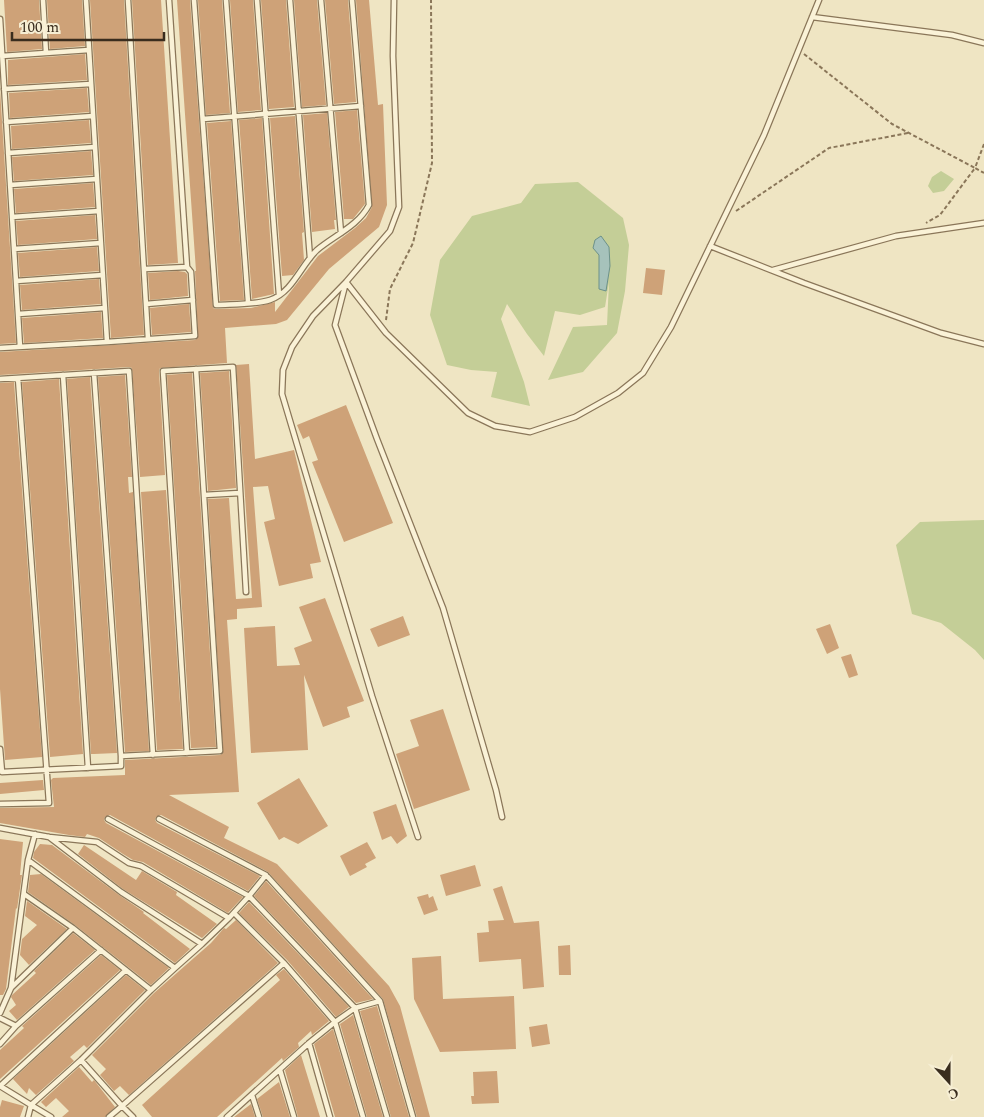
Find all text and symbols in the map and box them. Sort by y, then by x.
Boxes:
scale bar [12,10,165,42]
text: 100 m [20,16,59,39]
north arrow [924,1057,974,1107]
text: С [945,1082,962,1105]

